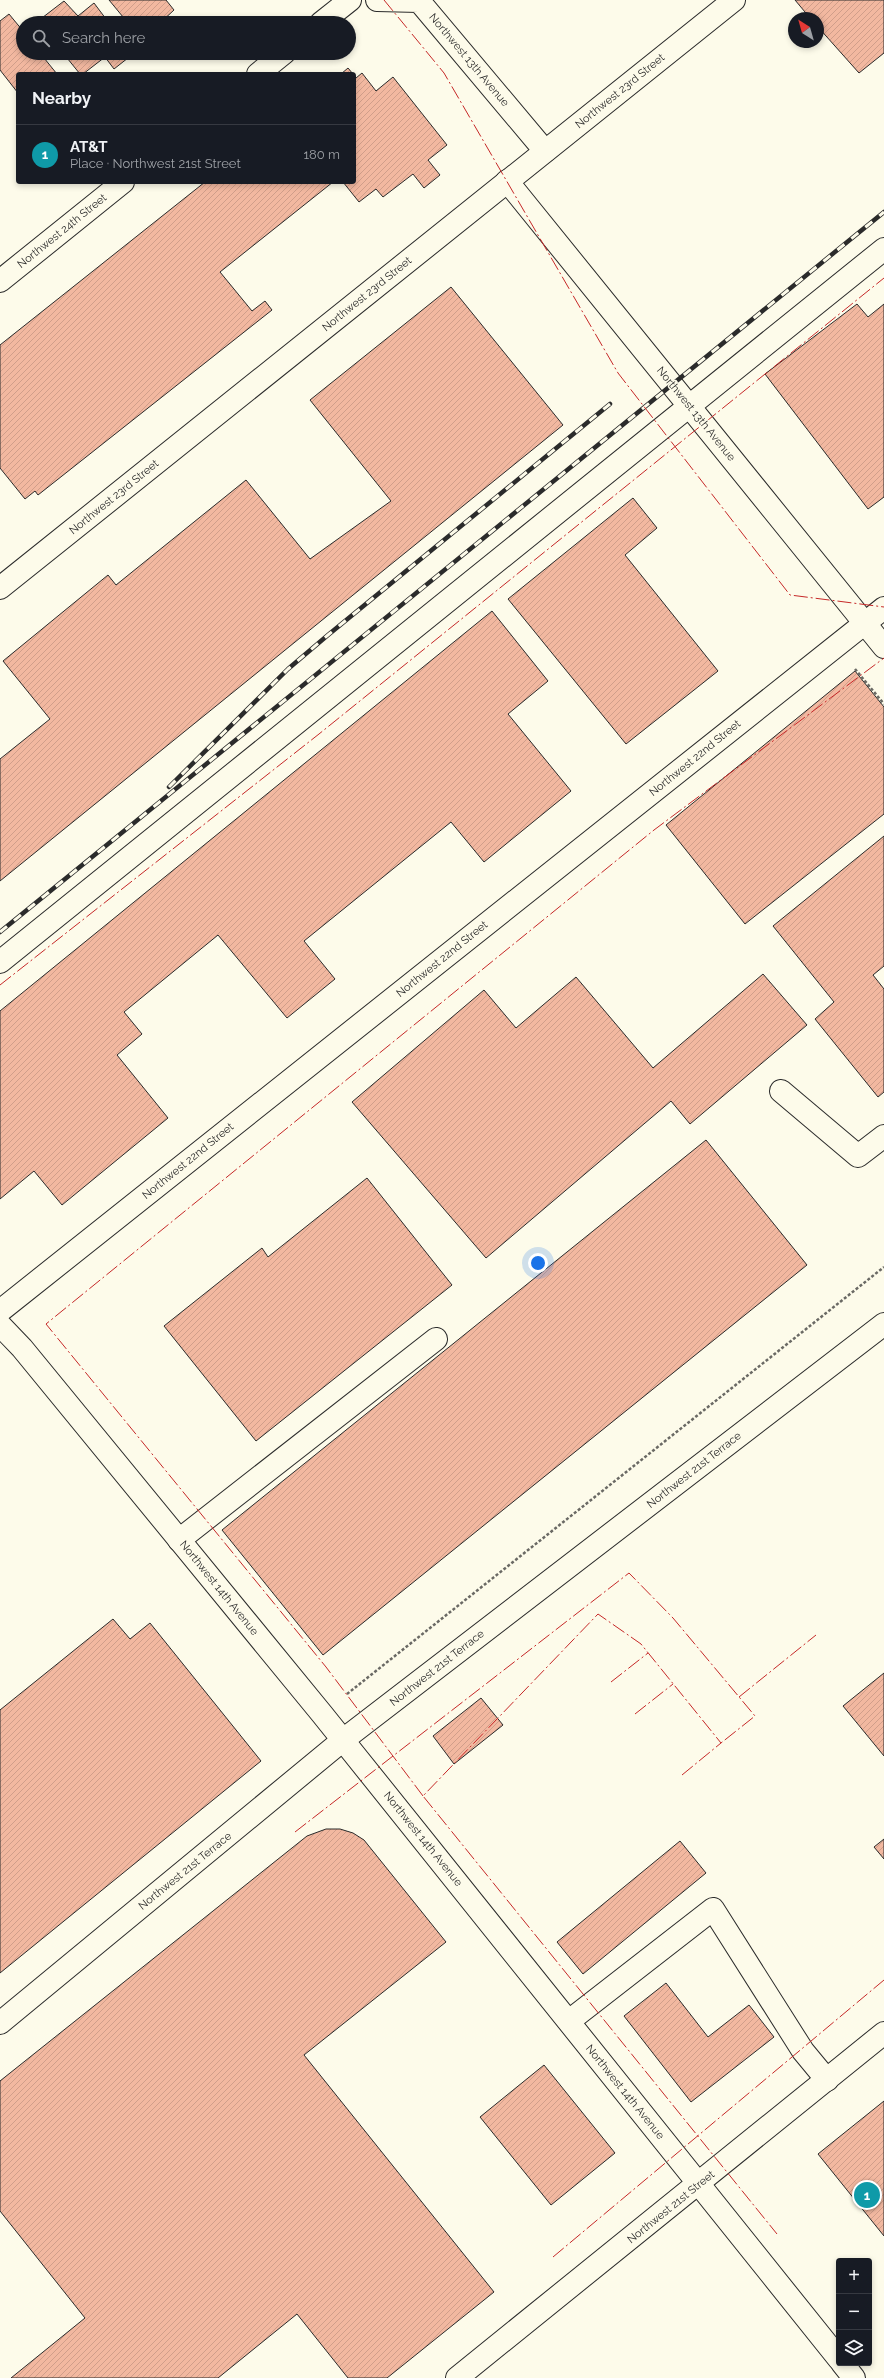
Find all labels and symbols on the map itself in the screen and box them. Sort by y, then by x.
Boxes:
street label: Northwest 13th Avenue [426,11,512,110]
north arrow [788,12,824,48]
street label: Northwest 23rd Street [573,51,668,131]
street label: Northwest 24th Street [15,191,109,271]
street label: Northwest 23rd Street [320,254,415,334]
street label: Northwest 13th Avenue [654,364,738,464]
street label: Northwest 23rd Street [67,457,162,537]
street label: Northwest 22nd Street [647,717,744,799]
street label: Northwest 22nd Street [394,918,491,1000]
street label: Northwest 22nd Street [140,1120,237,1202]
your location [528,1253,548,1273]
street label: Northwest 21st Terrace [644,1429,744,1511]
street label: Northwest 14th Avenue [177,1538,261,1638]
street label: Northwest 21st Terrace [387,1627,487,1709]
street label: Northwest 14th Avenue [381,1789,465,1889]
street label: Northwest 21st Terrace [136,1829,234,1912]
street label: Northwest 14th Avenue [583,2042,667,2142]
street label: Northwest 21st Street [625,2168,717,2246]
pin: 1 [854,2180,880,2210]

